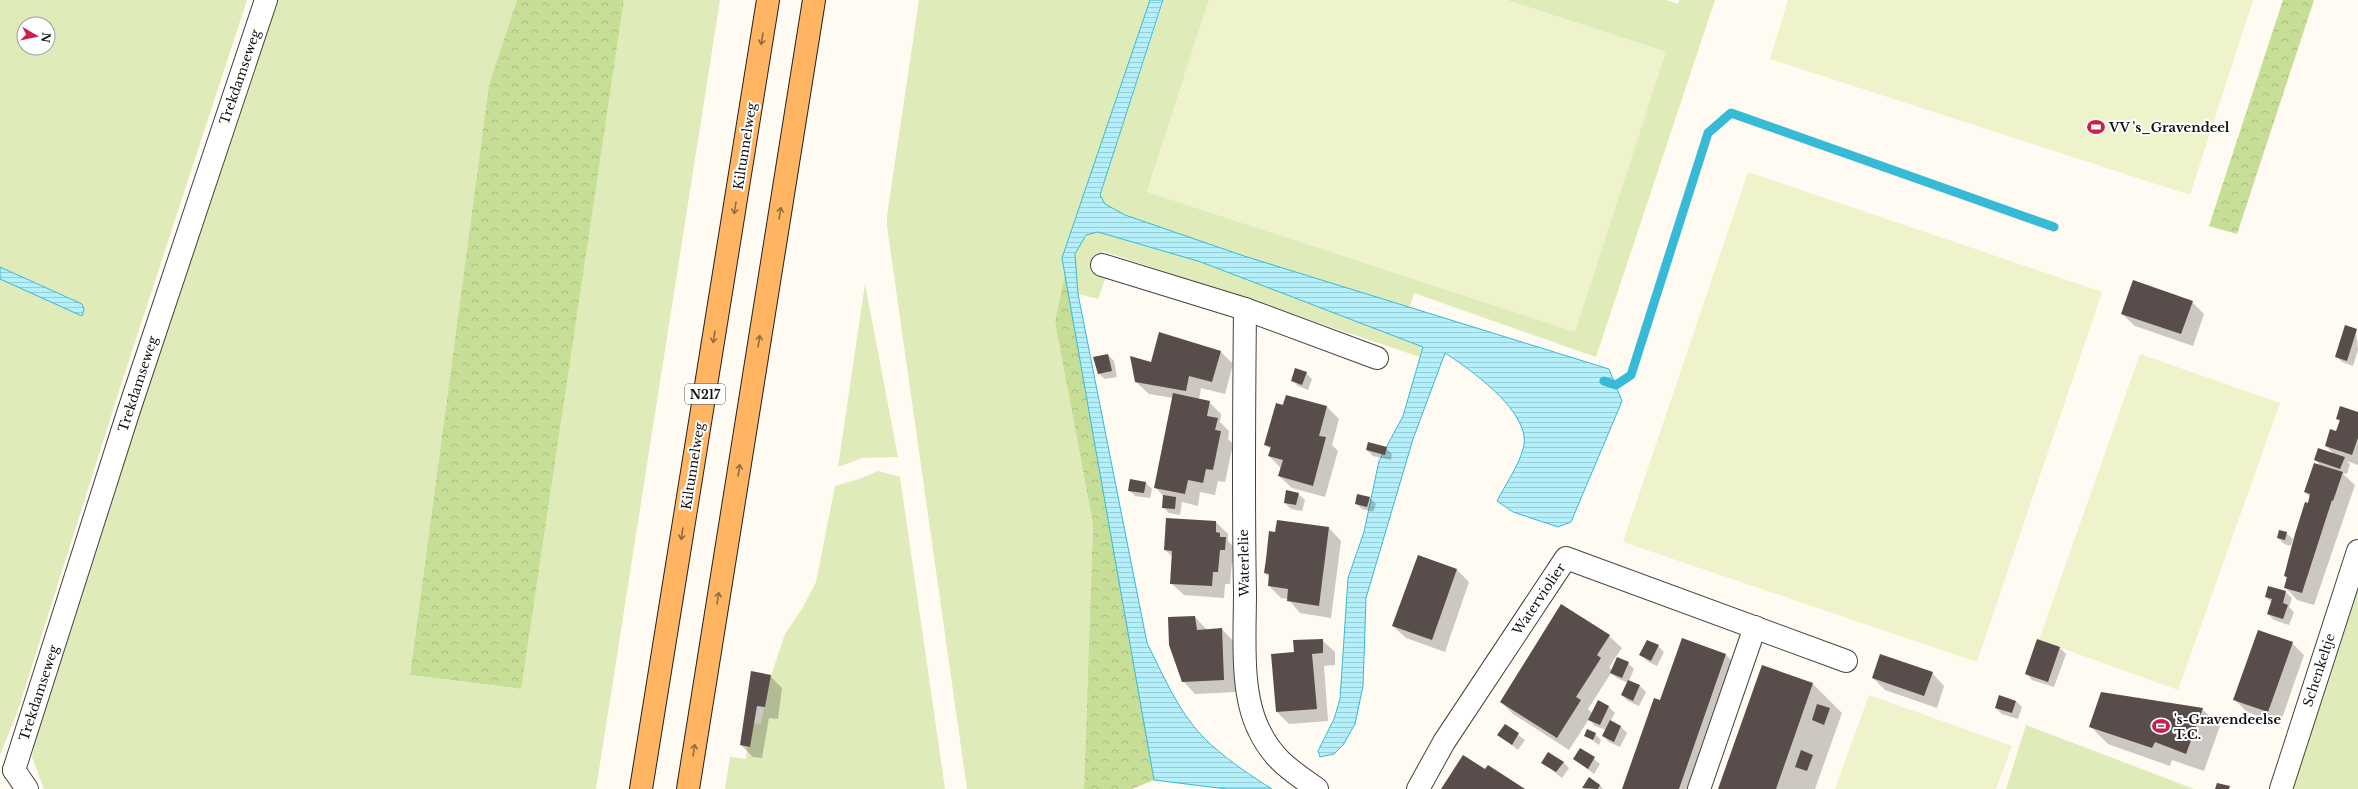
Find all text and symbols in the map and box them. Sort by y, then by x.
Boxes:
north arrow [16,16,56,56]
street label: Trekdamseweg [216,27,264,127]
text: N [38,31,54,44]
one-way arrow [758,32,766,45]
street label: Kiltunnelweg [730,101,760,191]
sports icon: VV 's_Gravendeel [2086,117,2106,137]
place label: VV 's_Gravendeel [2108,119,2230,136]
one-way arrow [731,201,739,214]
one-way arrow [776,207,784,220]
one-way arrow [710,330,718,343]
street label: Trekdamseweg [115,334,162,434]
one-way arrow [756,335,764,348]
road number: N217 [685,384,725,404]
street label: Kiltunnelweg [678,421,708,511]
one-way arrow [735,463,743,476]
one-way arrow [678,527,686,540]
street label: Waterlelie [1235,529,1253,598]
street label: Waterviolier [1508,559,1570,639]
one-way arrow [714,592,722,605]
street label: Schenkeltje [2299,631,2339,709]
street label: Trekdamseweg [16,643,63,743]
place label: 's-Gravendeelse T.C. [2174,711,2281,743]
sports icon: 's-Gravendeelse T.C. [2151,716,2171,736]
one-way arrow [690,744,698,757]

